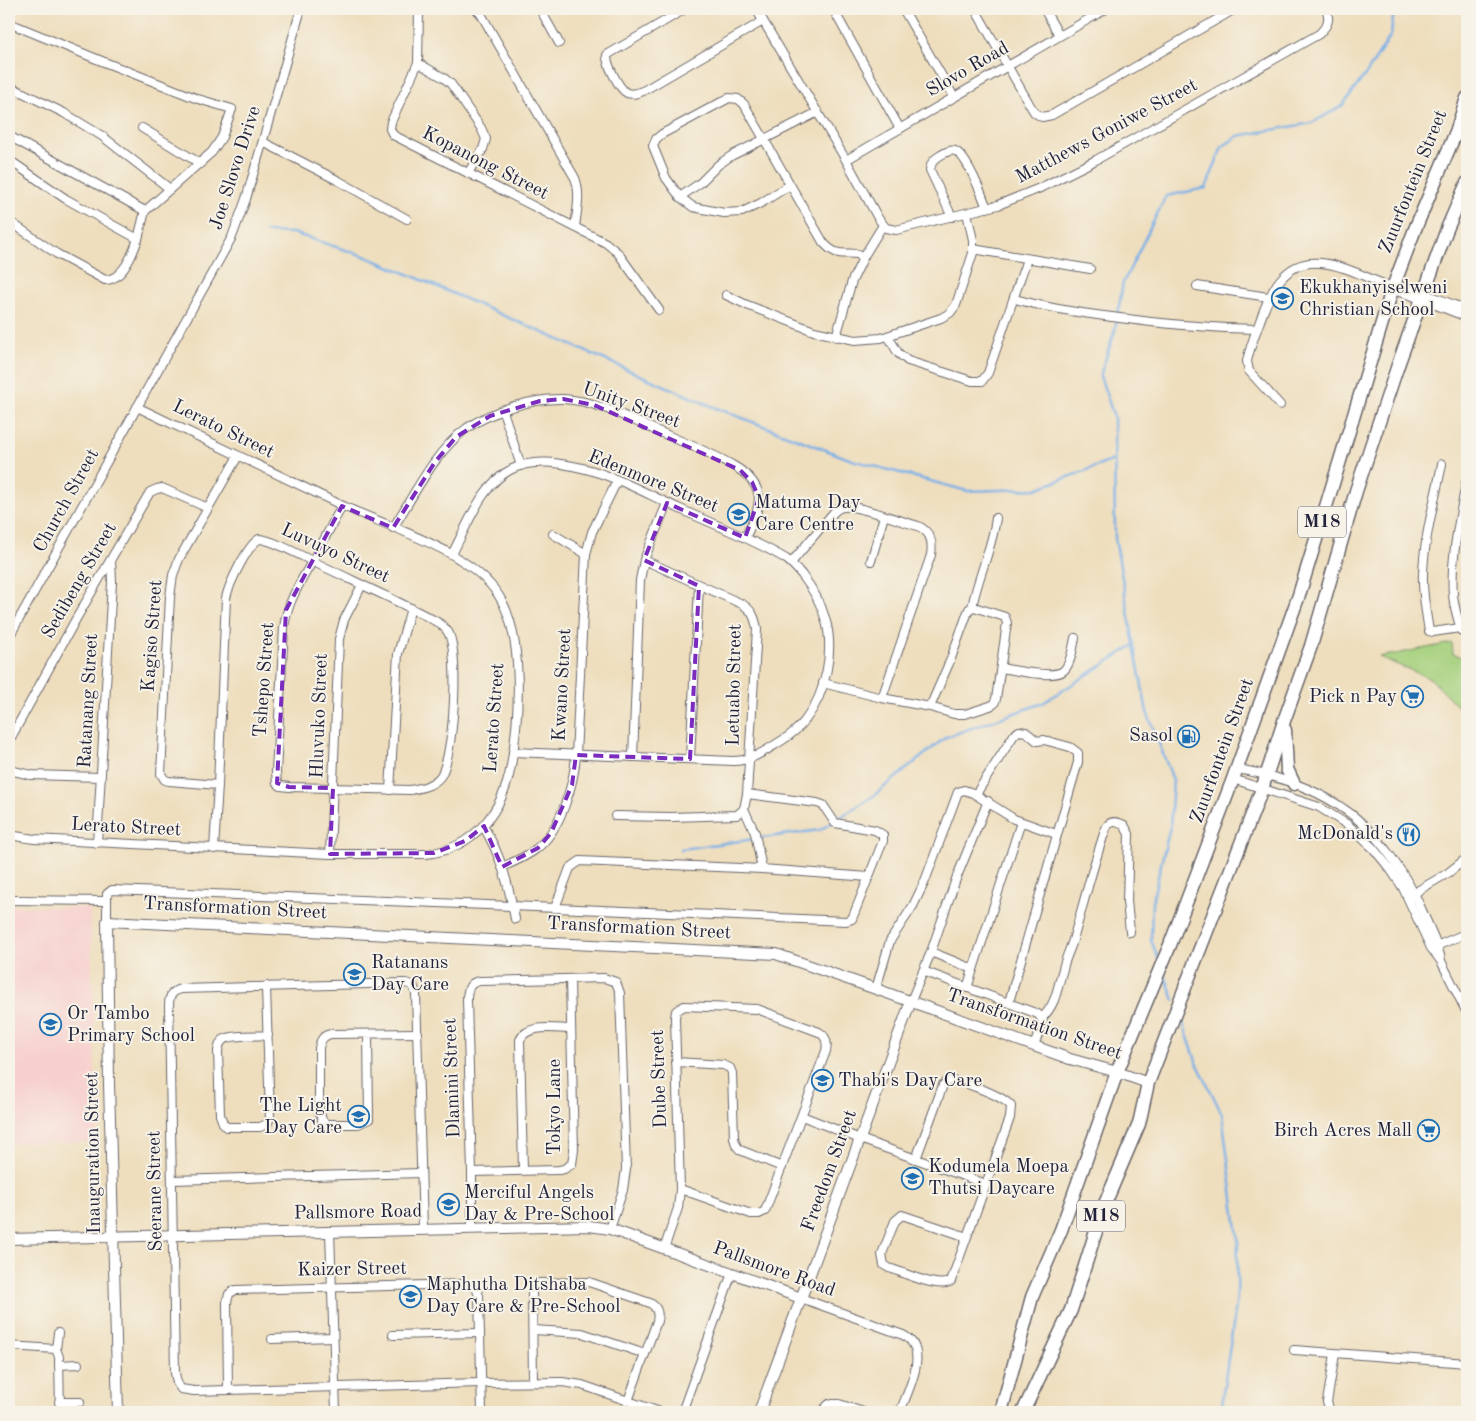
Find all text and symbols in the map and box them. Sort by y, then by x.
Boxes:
street label: Slovo Road [924,39,1013,101]
street label: Matthews Goniwe Street [1013,76,1201,188]
street label: Joe Slovo Drive [207,104,265,232]
street label: Zuurfontein Street [1377,108,1451,256]
street label: Kopanong Street [419,124,551,204]
place label: Ekukhanyiselweni Christian School [1299,279,1447,320]
school or university icon: Ekukhanyiselweni Christian School [1271,287,1295,311]
street label: Unity Street [580,380,682,432]
street label: Lerato Street [169,397,277,463]
street label: Church Street [31,446,103,556]
street label: Edenmore Street [585,447,721,517]
place label: Matuma Day Care Centre [755,494,861,535]
school or university icon: Matuma Day Care Centre [727,502,751,526]
road number: M18 [1298,507,1346,538]
street label: Sedibeng Street [39,520,121,642]
street label: Luvuyo Street [278,521,392,587]
street label: Kagiso Street [140,579,166,693]
street label: Tshepo Street [251,622,279,738]
street label: Letuabo Street [724,624,746,746]
street label: Kwano Street [551,628,575,742]
street label: Ratanang Street [76,633,102,769]
street label: Hluvuko Street [308,653,332,779]
street label: Lerato Street [482,662,508,774]
street label: Zuurfontein Street [1188,676,1258,826]
supermarket icon: Pick n Pay [1401,685,1425,709]
place label: Pick n Pay [1309,688,1397,707]
fuel station icon: Sasol [1177,724,1201,748]
place label: Sasol [1129,727,1173,746]
street label: Lerato Street [70,816,182,840]
restaurant icon: McDonald's [1397,822,1421,846]
place label: McDonald's [1297,825,1393,844]
street label: Transformation Street [142,895,328,923]
street label: Transformation Street [546,915,732,943]
place label: Ratanans Day Care [371,954,449,995]
school or university icon: Ratanans Day Care [343,962,367,986]
street label: Transformation Street [944,986,1124,1064]
place label: Or Tambo Primary School [67,1005,195,1046]
school or university icon: Or Tambo Primary School [39,1013,63,1037]
street label: Dlamini Street [441,1017,465,1139]
street label: Dube Street [649,1029,671,1129]
street label: Tokyo Lane [546,1059,565,1155]
school or university icon: Thabi's Day Care [810,1069,834,1093]
street label: Inauguration Street [83,1072,105,1234]
place label: Thabi's Day Care [838,1072,982,1091]
place label: The Light Day Care [259,1097,342,1138]
school or university icon: The Light Day Care [346,1105,370,1129]
street label: Freedom Street [799,1108,861,1234]
supermarket icon: Birch Acres Mall [1416,1119,1440,1143]
place label: Birch Acres Mall [1274,1122,1412,1141]
street label: Seerane Street [145,1130,167,1252]
place label: Kodumela Moepa Thutsi Daycare [928,1158,1069,1199]
school or university icon: Kodumela Moepa Thutsi Daycare [900,1166,924,1190]
place label: Merciful Angels Day & Pre-School [464,1184,614,1225]
school or university icon: Merciful Angels Day & Pre-School [436,1192,460,1216]
road number: M18 [1077,1200,1125,1232]
street label: Pallsmore Road [294,1202,423,1224]
street label: Pallsmore Road [710,1239,838,1301]
street label: Kaizer Street [297,1260,407,1280]
place label: Maphutha Ditshaba Day Care & Pre-School [426,1276,620,1317]
school or university icon: Maphutha Ditshaba Day Care & Pre-School [398,1284,422,1308]

